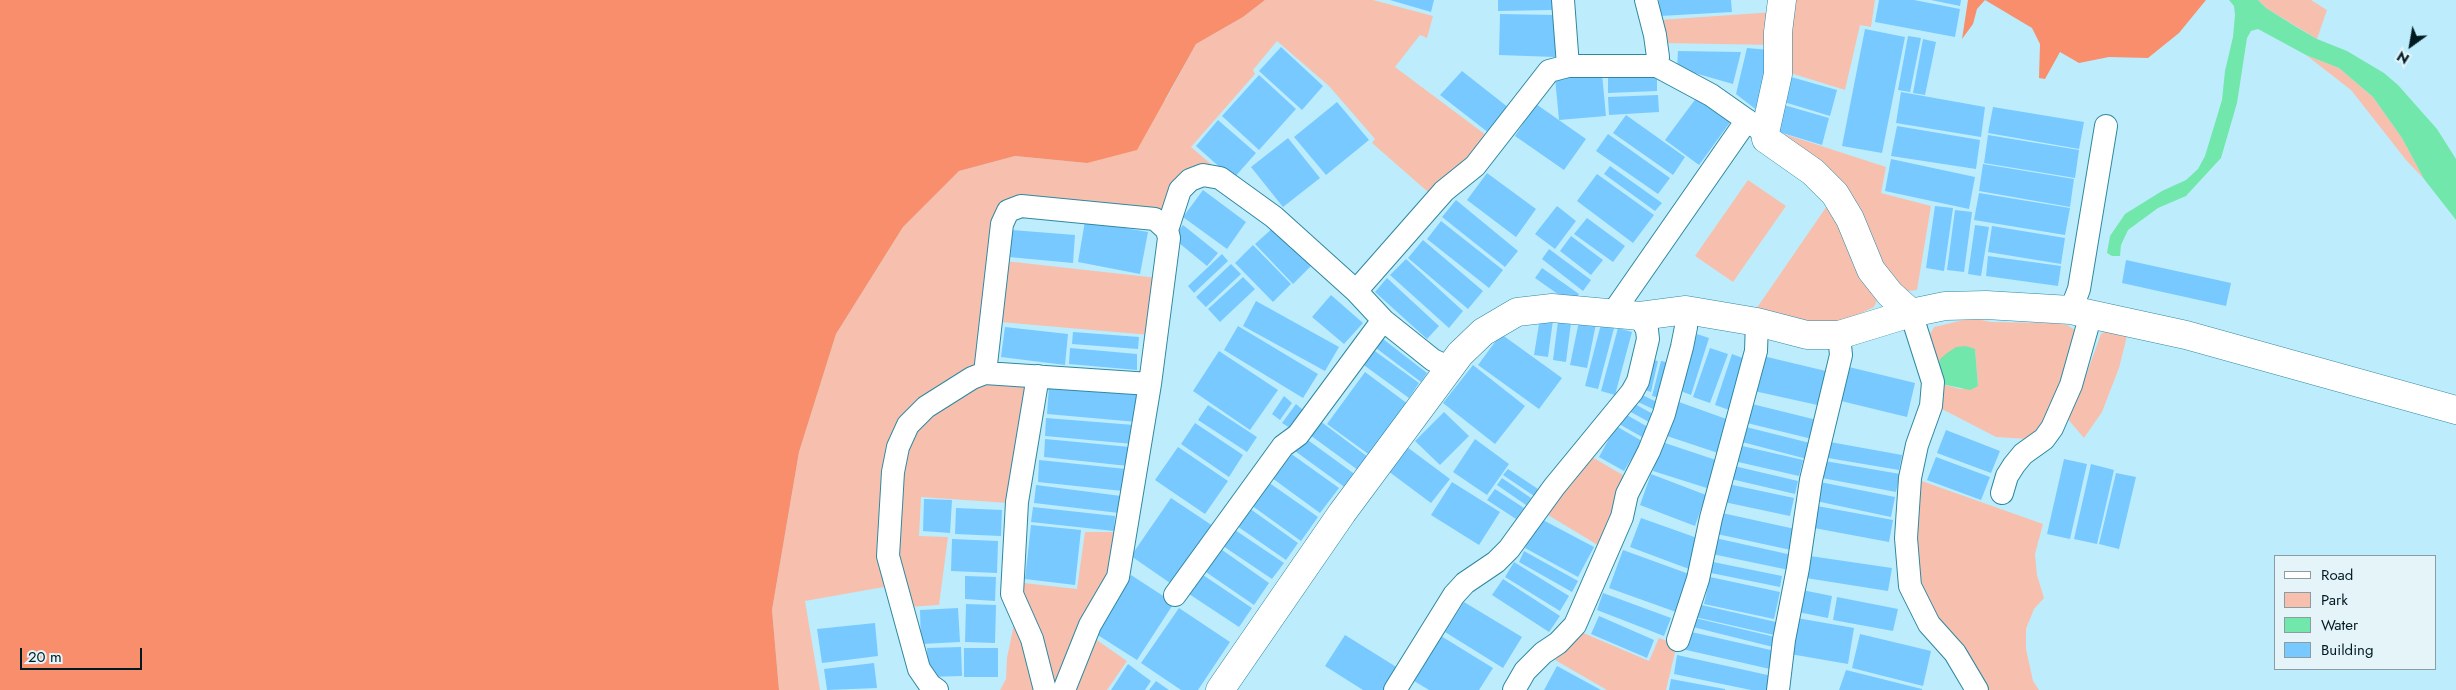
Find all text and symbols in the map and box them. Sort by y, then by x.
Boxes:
north arrow [2386,20,2436,70]
text: N [2393,46,2413,69]
legend [2274,555,2436,670]
text: Road [2321,564,2353,586]
text: Park [2321,589,2348,611]
text: Water [2321,614,2358,636]
scale bar [22,638,145,670]
text: Building [2321,639,2373,661]
text: 20 m [28,646,62,668]

